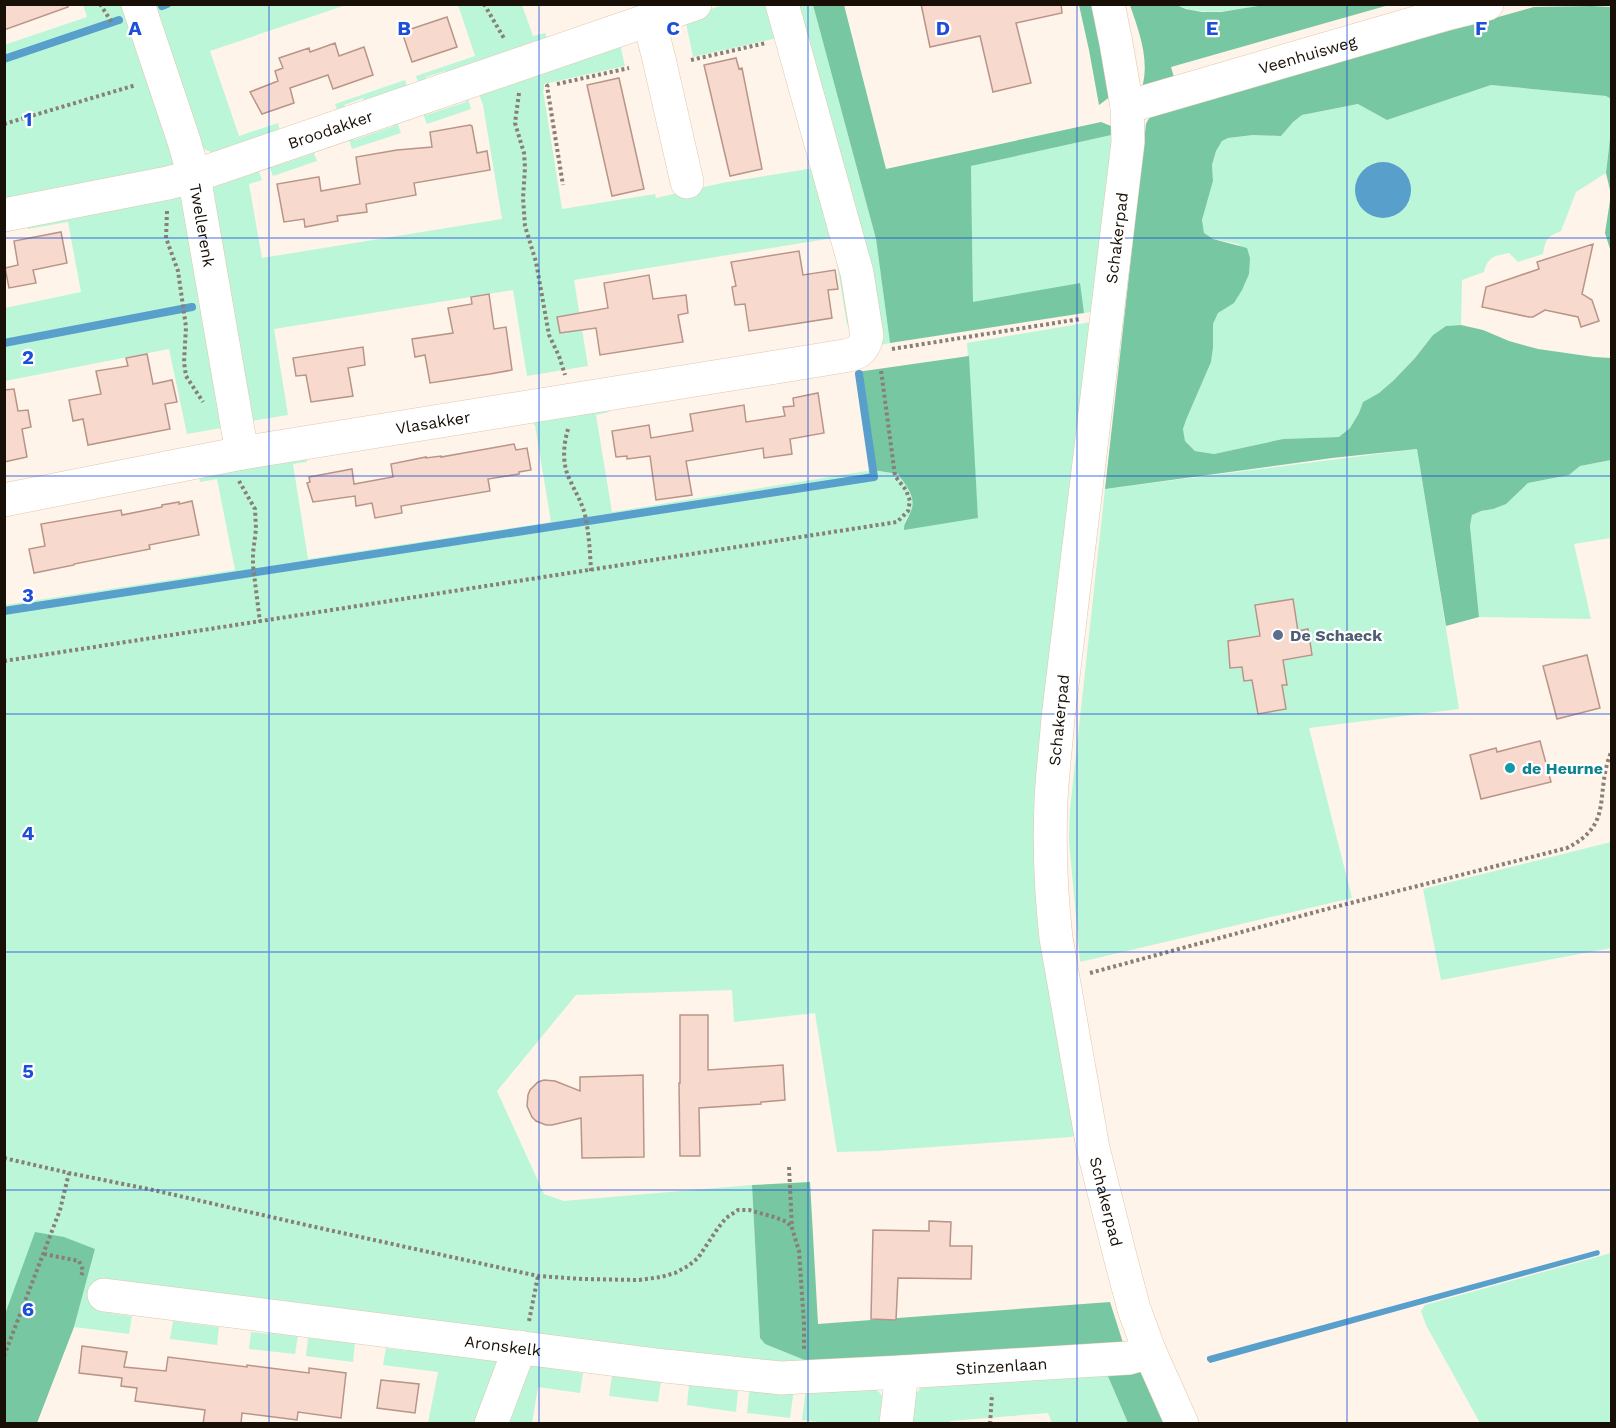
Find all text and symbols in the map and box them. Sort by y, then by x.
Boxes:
text: A [128,16,142,40]
text: B [397,16,411,40]
text: C [666,16,680,40]
text: D [936,16,950,40]
text: E [1206,16,1218,40]
text: F [1475,16,1487,40]
street label: Veenhuisweg [1256,31,1359,78]
street label: Broodakker [285,106,376,153]
text: 1 [24,107,32,131]
street label: Twellerenk [186,182,219,269]
street label: Schakerpad [1102,191,1132,285]
text: 2 [22,345,34,369]
street label: Vlasakker [394,407,472,438]
text: 3 [22,583,34,607]
place label: De Schaeck [1290,626,1382,645]
marker: De Schaeck [1271,628,1285,642]
street label: Schakerpad [1045,673,1073,767]
place label: de Heurne [1522,759,1603,778]
marker: de Heurne [1503,761,1517,775]
text: 4 [22,821,35,845]
text: 5 [22,1059,34,1083]
street label: Schakerpad [1086,1155,1127,1248]
text: 6 [22,1297,34,1321]
street label: Aronskelk [464,1331,542,1360]
street label: Stinzenlaan [955,1354,1048,1378]

